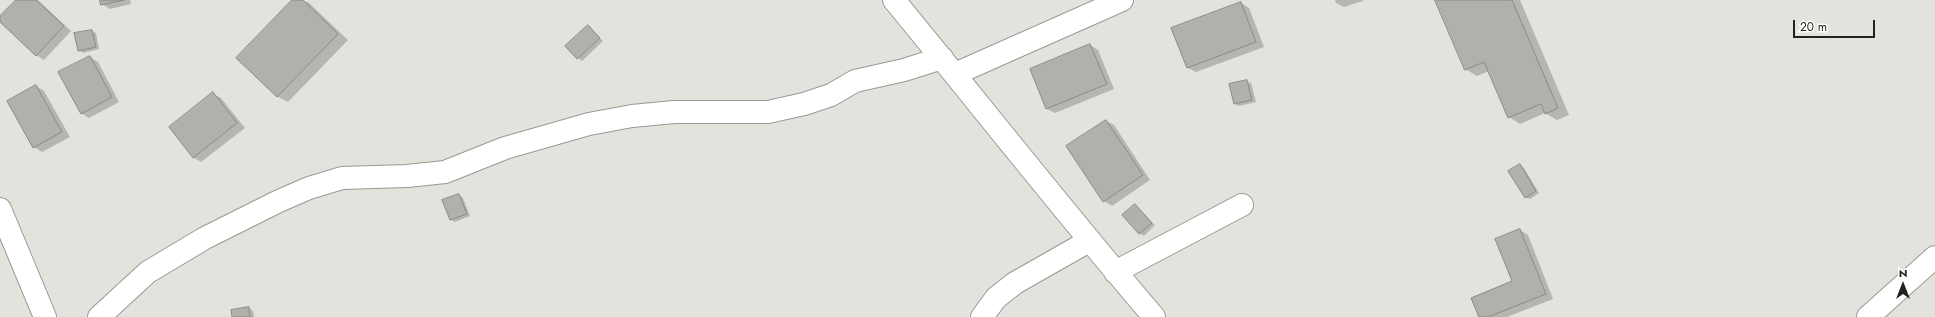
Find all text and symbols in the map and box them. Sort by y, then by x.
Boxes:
scale bar [1795,12,1877,38]
text: 20 m [1800,18,1827,36]
north arrow [1883,265,1923,305]
text: N [1899,265,1907,281]

